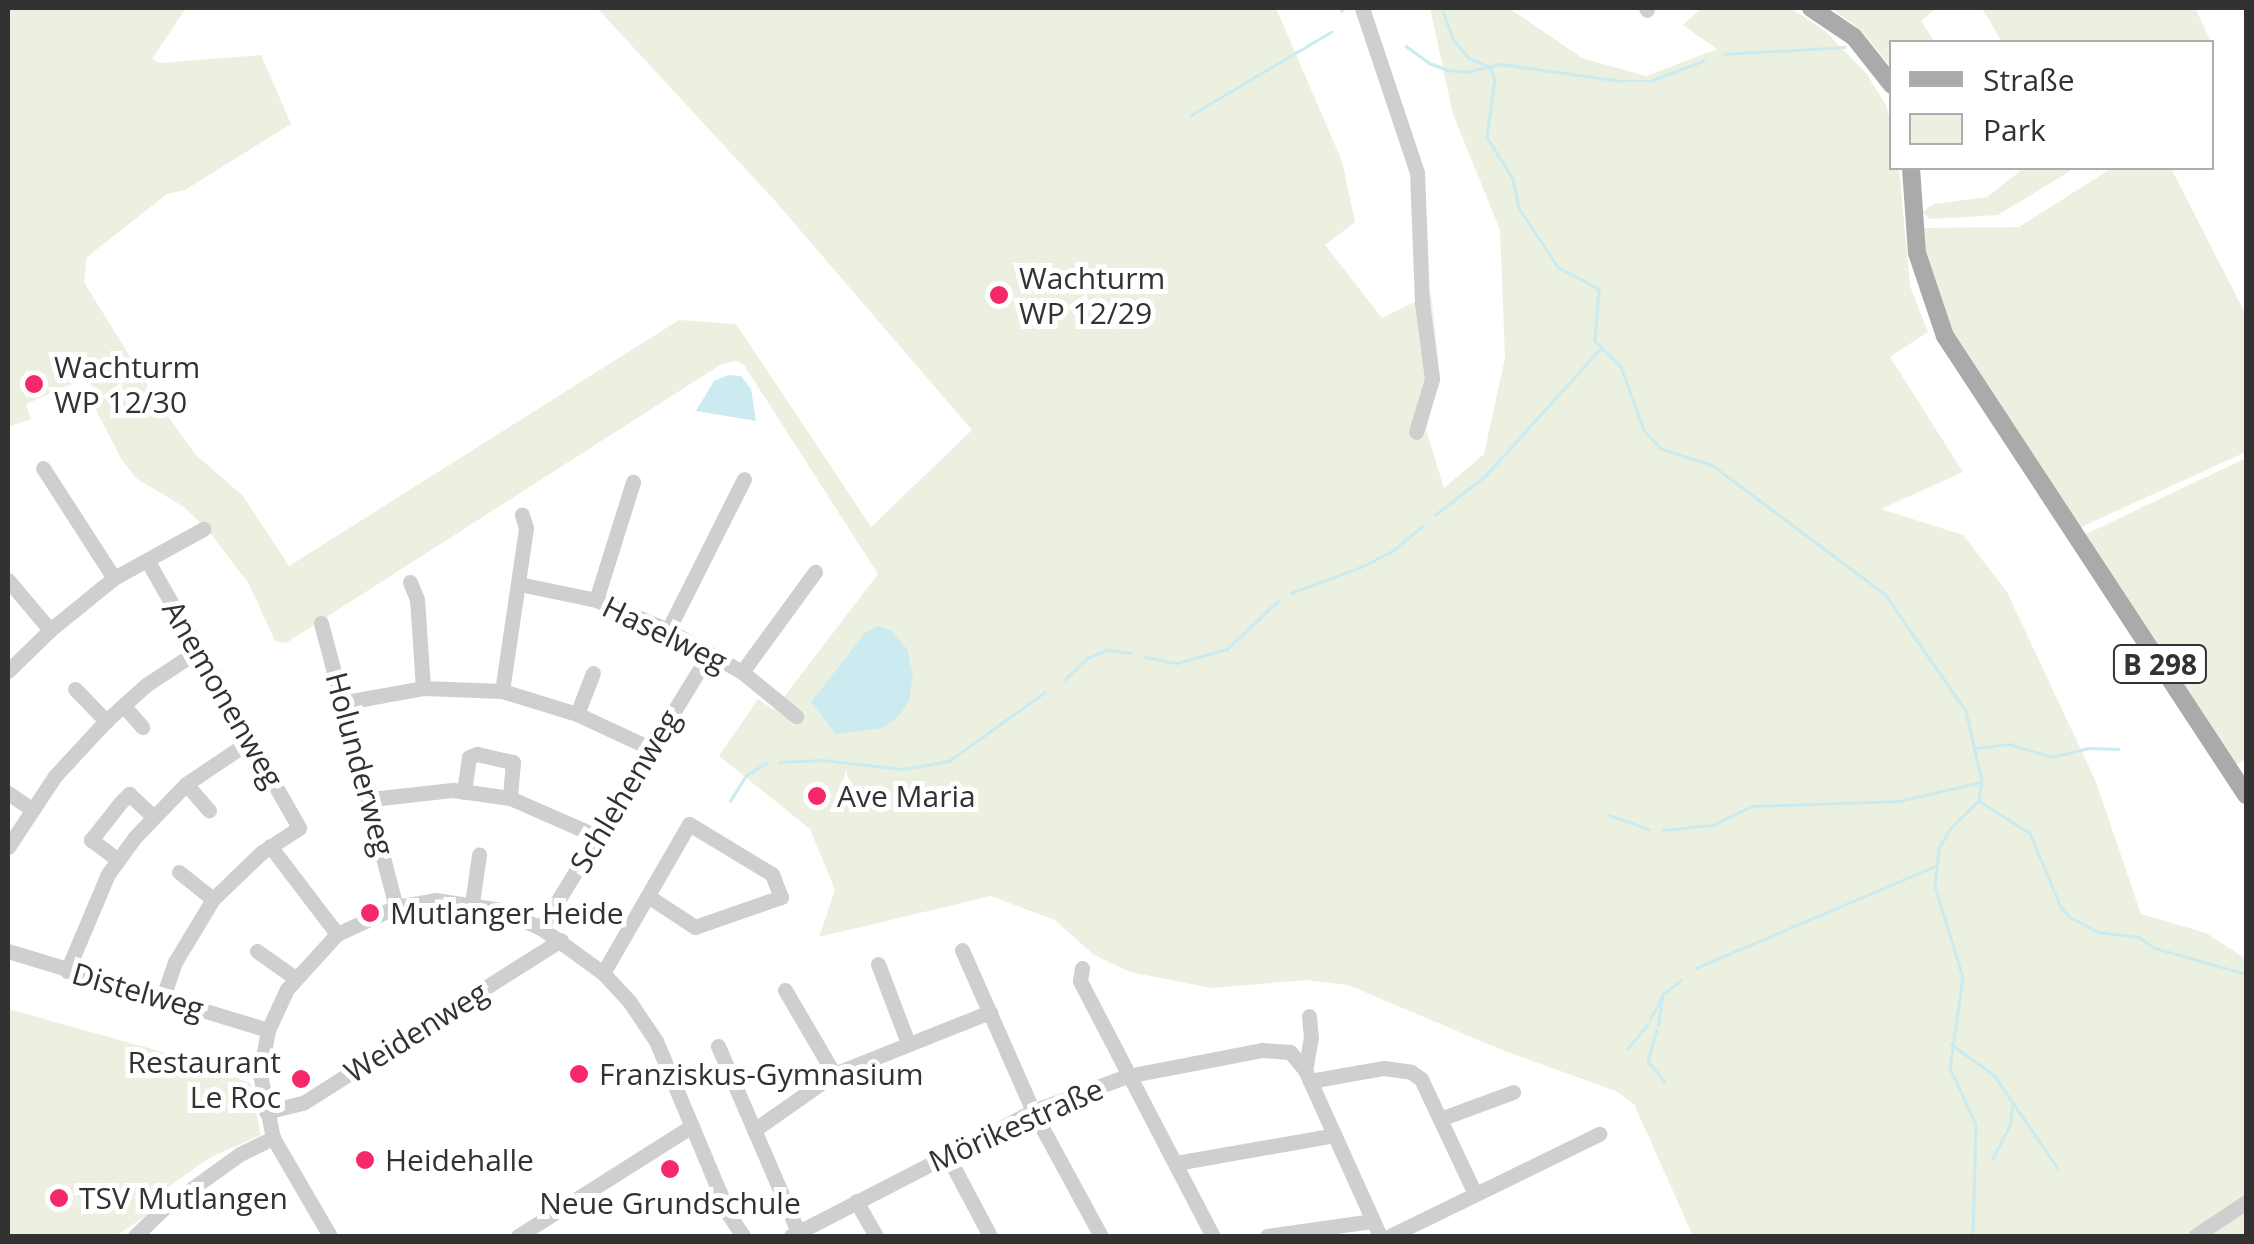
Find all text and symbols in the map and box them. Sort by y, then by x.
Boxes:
legend [1889,40,2214,170]
text: Straße [1983,59,2075,100]
text: Park [1983,109,2046,150]
place label: Wachturm WP 12/29 [1019,260,1165,330]
marker: Wachturm WP 12/29 [988,284,1010,306]
place label: Wachturm WP 12/30 [54,349,200,420]
marker: Wachturm WP 12/30 [23,373,45,395]
street label: Haselweg [597,588,733,680]
street label: Anemonenweg [155,594,291,794]
road number: B 298 [2112,641,2208,687]
street label: Holunderweg [318,668,402,860]
street label: Schlehenweg [562,703,688,879]
place label: Ave Maria [837,778,976,814]
marker: Ave Maria [806,785,828,807]
place label: Mutlanger Heide [390,895,624,931]
marker: Mutlanger Heide [359,902,381,924]
street label: Distelweg [68,955,208,1027]
street label: Weidenweg [338,974,494,1090]
place label: Restaurant Le Roc [128,1044,281,1114]
place label: Franziskus-Gymnasium [599,1056,924,1092]
marker: Franziskus-Gymnasium [568,1063,590,1085]
marker: Restaurant Le Roc [290,1068,312,1090]
street label: Mörikestraße [923,1071,1109,1179]
place label: Heidehalle [385,1142,534,1178]
marker: Heidehalle [354,1149,376,1171]
marker: Neue Grundschule [659,1158,681,1180]
place label: TSV Mutlangen [79,1180,288,1216]
place label: Neue Grundschule [539,1185,801,1221]
marker: TSV Mutlangen [48,1187,70,1209]

